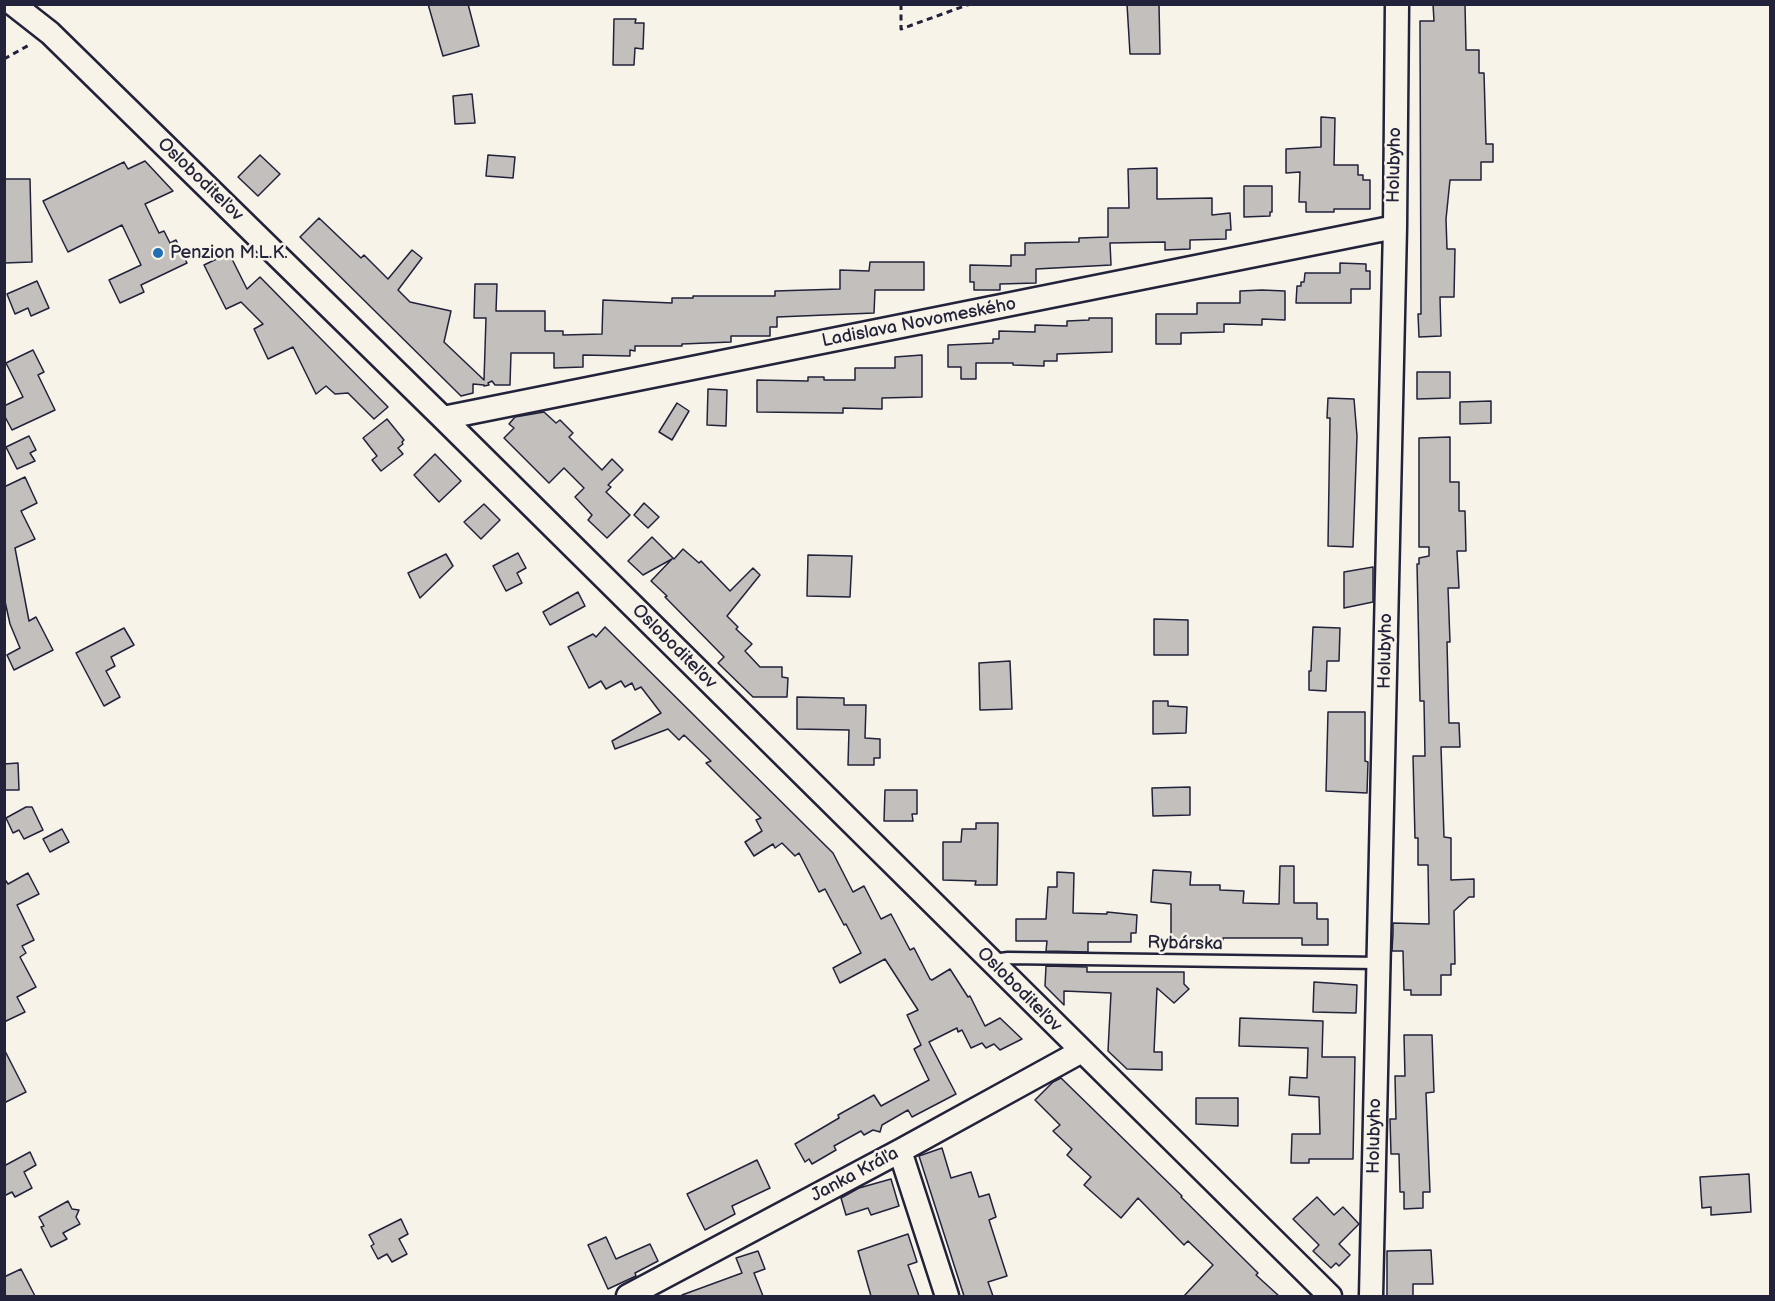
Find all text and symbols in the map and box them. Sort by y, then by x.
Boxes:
street label: Holubyho [1384,127,1406,203]
street label: Osloboditeľov [153,134,247,226]
place label: Penzion M.L.K. [170,242,288,264]
marker: Penzion M.L.K. [151,246,165,260]
street label: Ladislava Novomeského [820,294,1018,352]
street label: Osloboditeľov [627,600,721,694]
street label: Holubyho [1375,613,1397,689]
street label: Rybárska [1147,933,1223,955]
street label: Osloboditeľov [972,943,1066,1037]
street label: Holubyho [1364,1098,1386,1174]
street label: Janka Kráľa [808,1143,902,1207]

